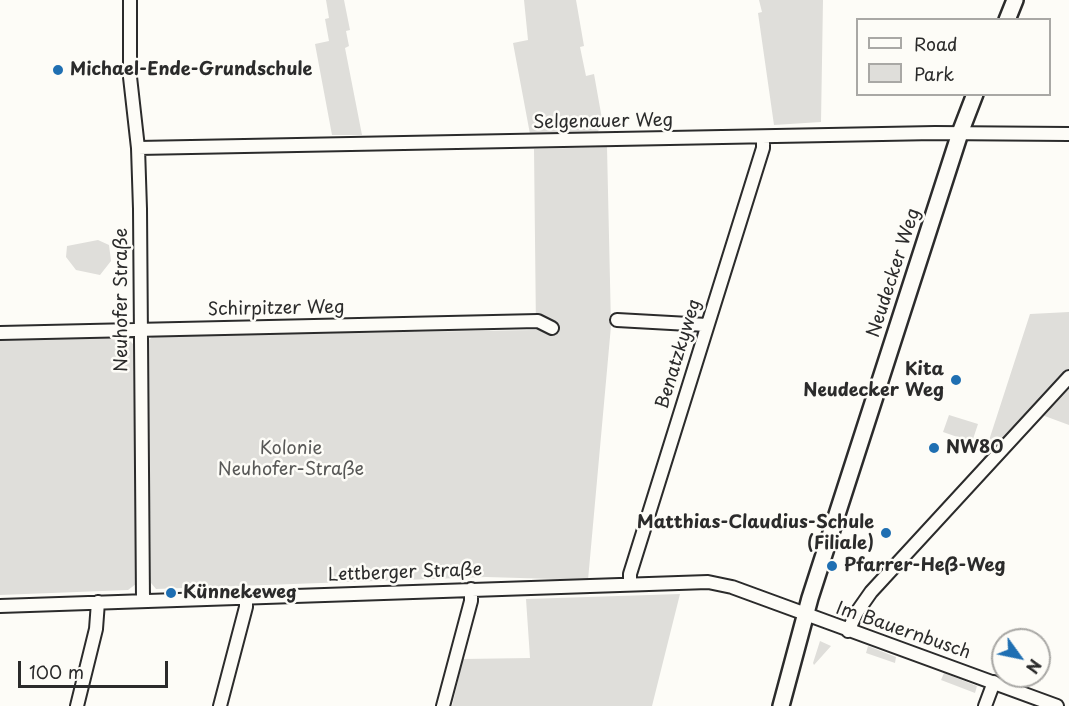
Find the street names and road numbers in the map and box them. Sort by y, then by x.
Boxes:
street label: Selgenauer Weg [533,110,673,134]
street label: Neudecker Weg [863,206,925,340]
street label: Neuhofer Straße [111,228,133,372]
street label: Benatzkyweg [652,296,706,412]
street label: Schirpitzer Weg [207,297,345,321]
street label: Lettberger Straße [328,560,482,586]
street label: Im Bauernbusch [833,598,973,664]

